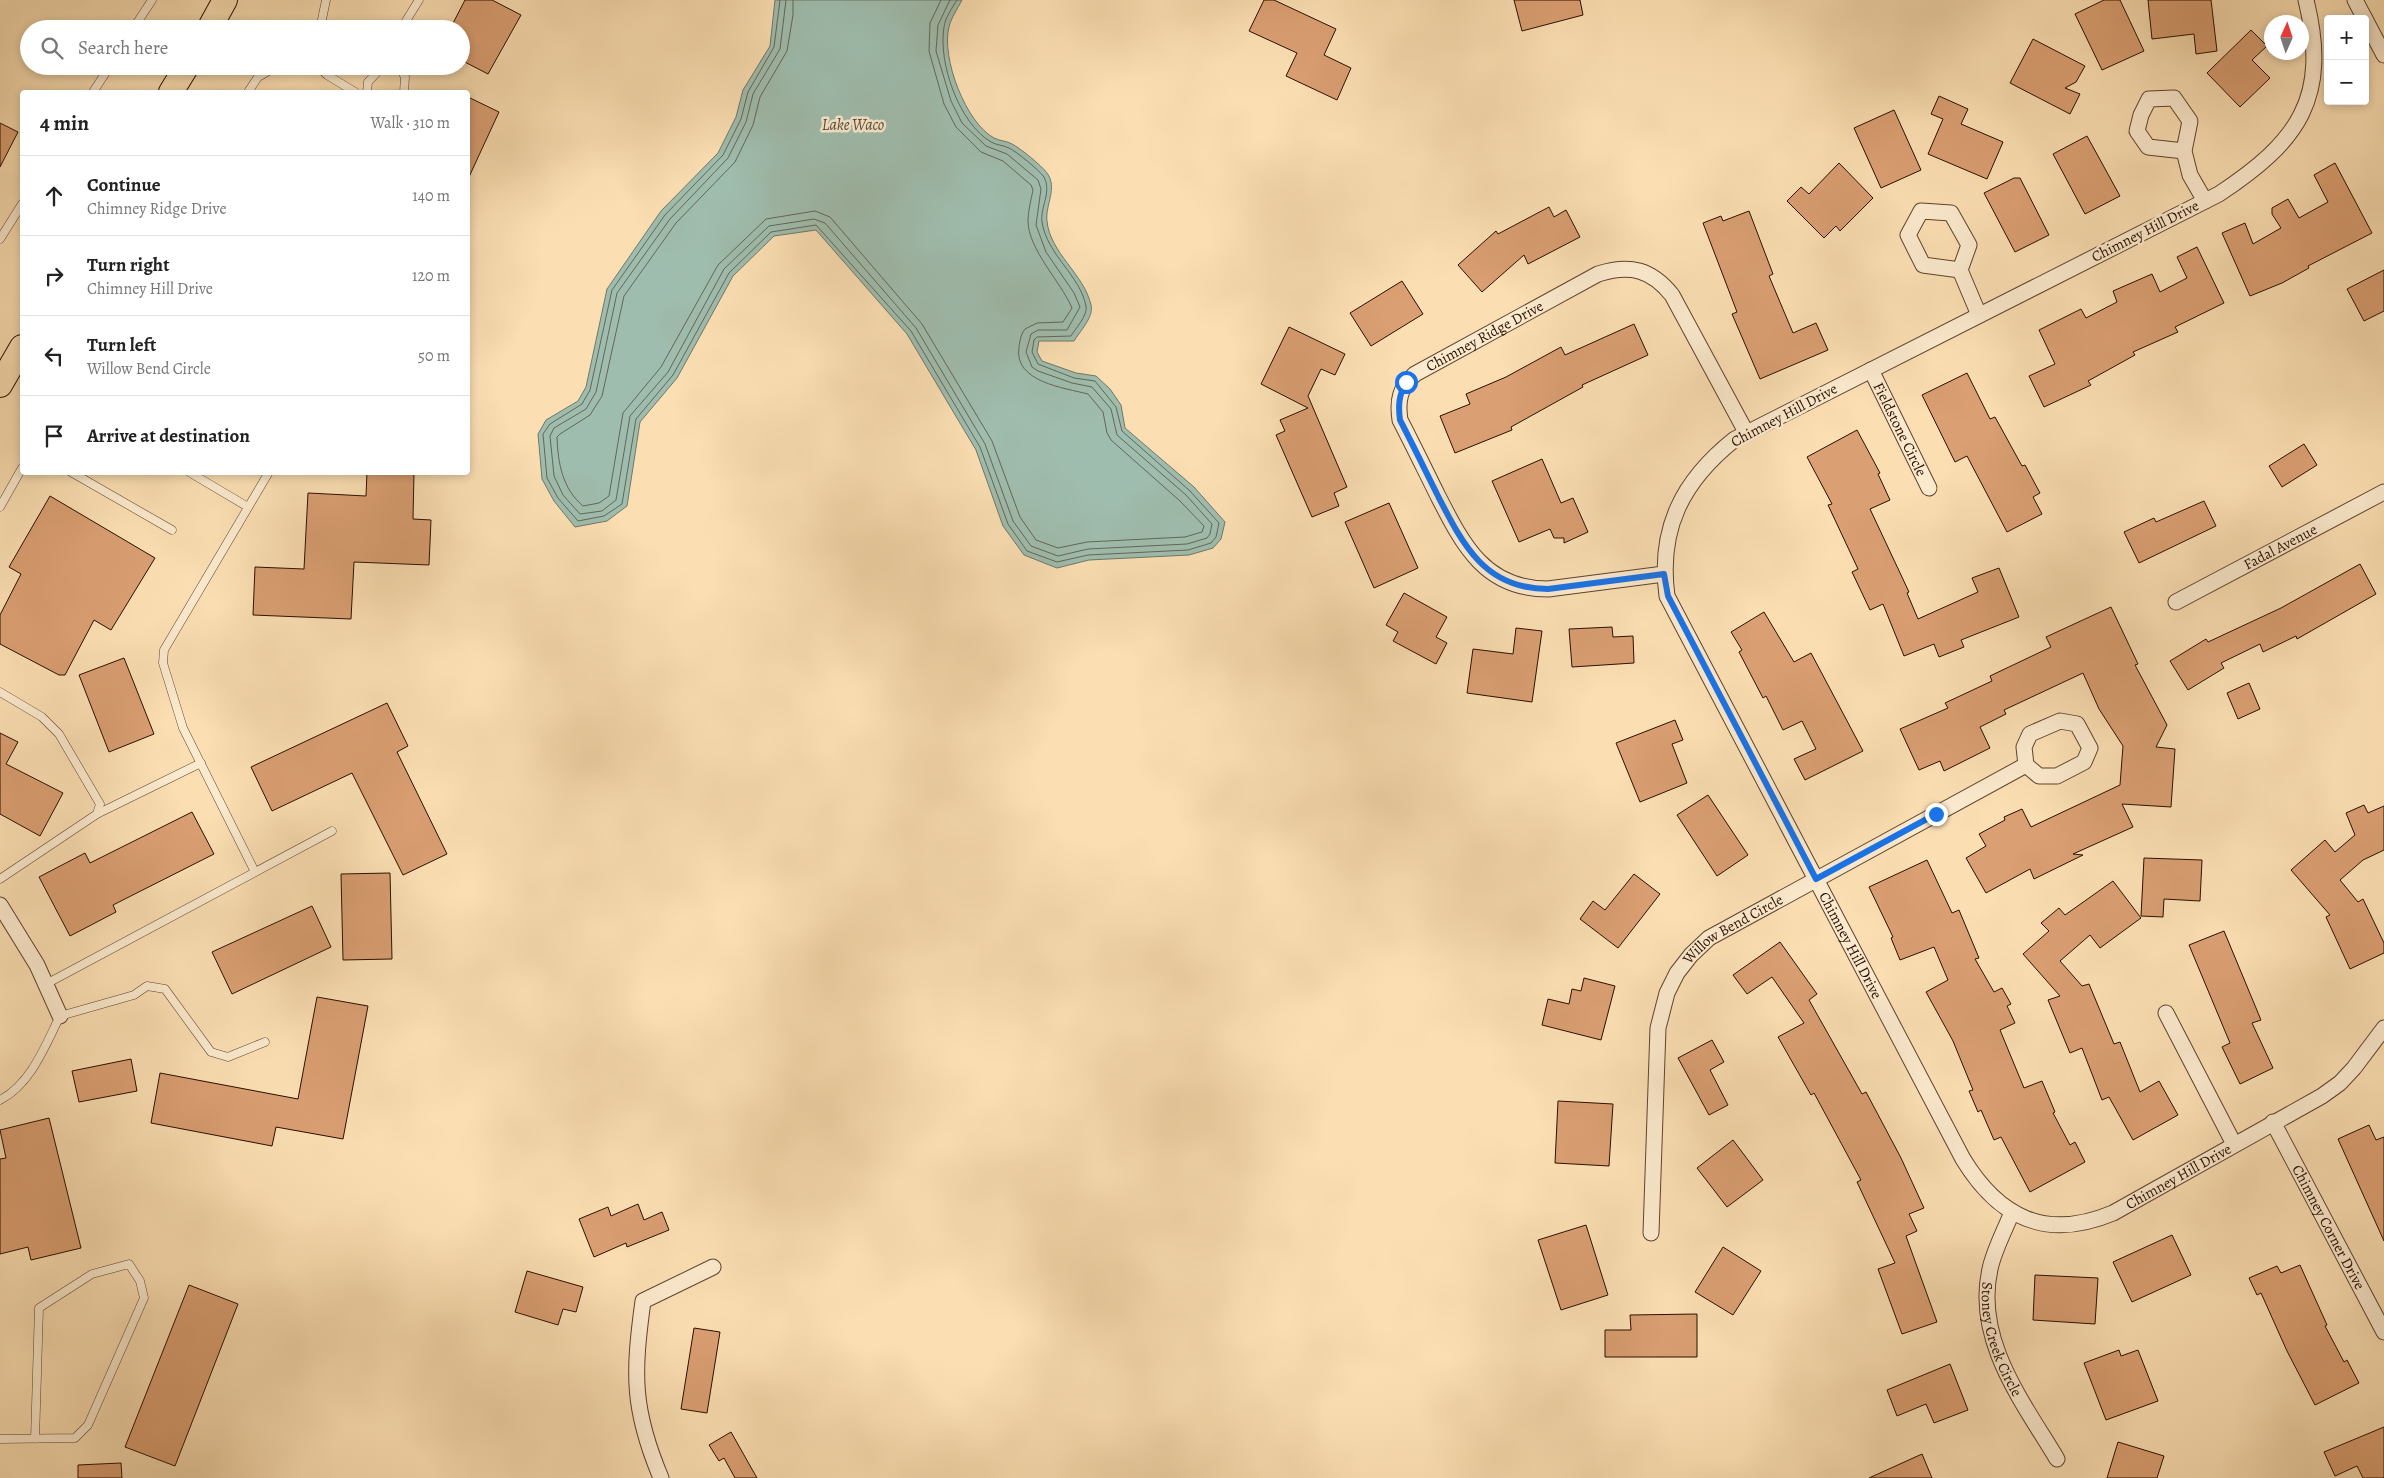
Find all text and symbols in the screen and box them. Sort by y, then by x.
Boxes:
north arrow [2264,15,2309,60]
map controls [2324,15,2369,105]
button: + [2324,15,2369,60]
search box [20,20,470,75]
icon: search [38,34,66,62]
text: Search here [78,35,168,61]
button: − [2324,60,2369,105]
text: 4 min [40,109,89,137]
text: Walk · 310 m [370,112,450,134]
water label: Lake Waco [822,114,884,136]
text: Continue [87,172,161,198]
icon: ahead [40,182,68,210]
text: 140 m [412,185,450,207]
street label: Chimney Hill Drive [2088,195,2202,267]
text: Chimney Ridge Drive [87,198,227,220]
text: Turn right [87,252,169,278]
icon: right [40,262,68,290]
text: 120 m [412,265,450,287]
text: Chimney Hill Drive [87,278,213,300]
street label: Chimney Ridge Drive [1422,296,1547,376]
text: Turn left [87,332,156,358]
icon: left [40,342,68,370]
text: 50 m [418,345,450,367]
text: Willow Bend Circle [87,358,211,380]
route start [1395,371,1418,394]
street label: Chimney Hill Drive [1727,378,1841,452]
street label: Fieldstone Circle [1869,379,1932,480]
icon: arrive [40,422,68,450]
text: Arrive at destination [87,423,250,449]
street label: Fadal Avenue [2240,519,2321,574]
route end [1925,803,1948,826]
street label: Chimney Hill Drive [1814,888,1887,1002]
street label: Willow Bend Circle [1677,889,1787,969]
street label: Chimney Hill Drive [2122,1139,2235,1214]
street label: Chimney Corner Drive [2287,1161,2370,1293]
street label: Stoney Creek Circle [1977,1281,2027,1400]

